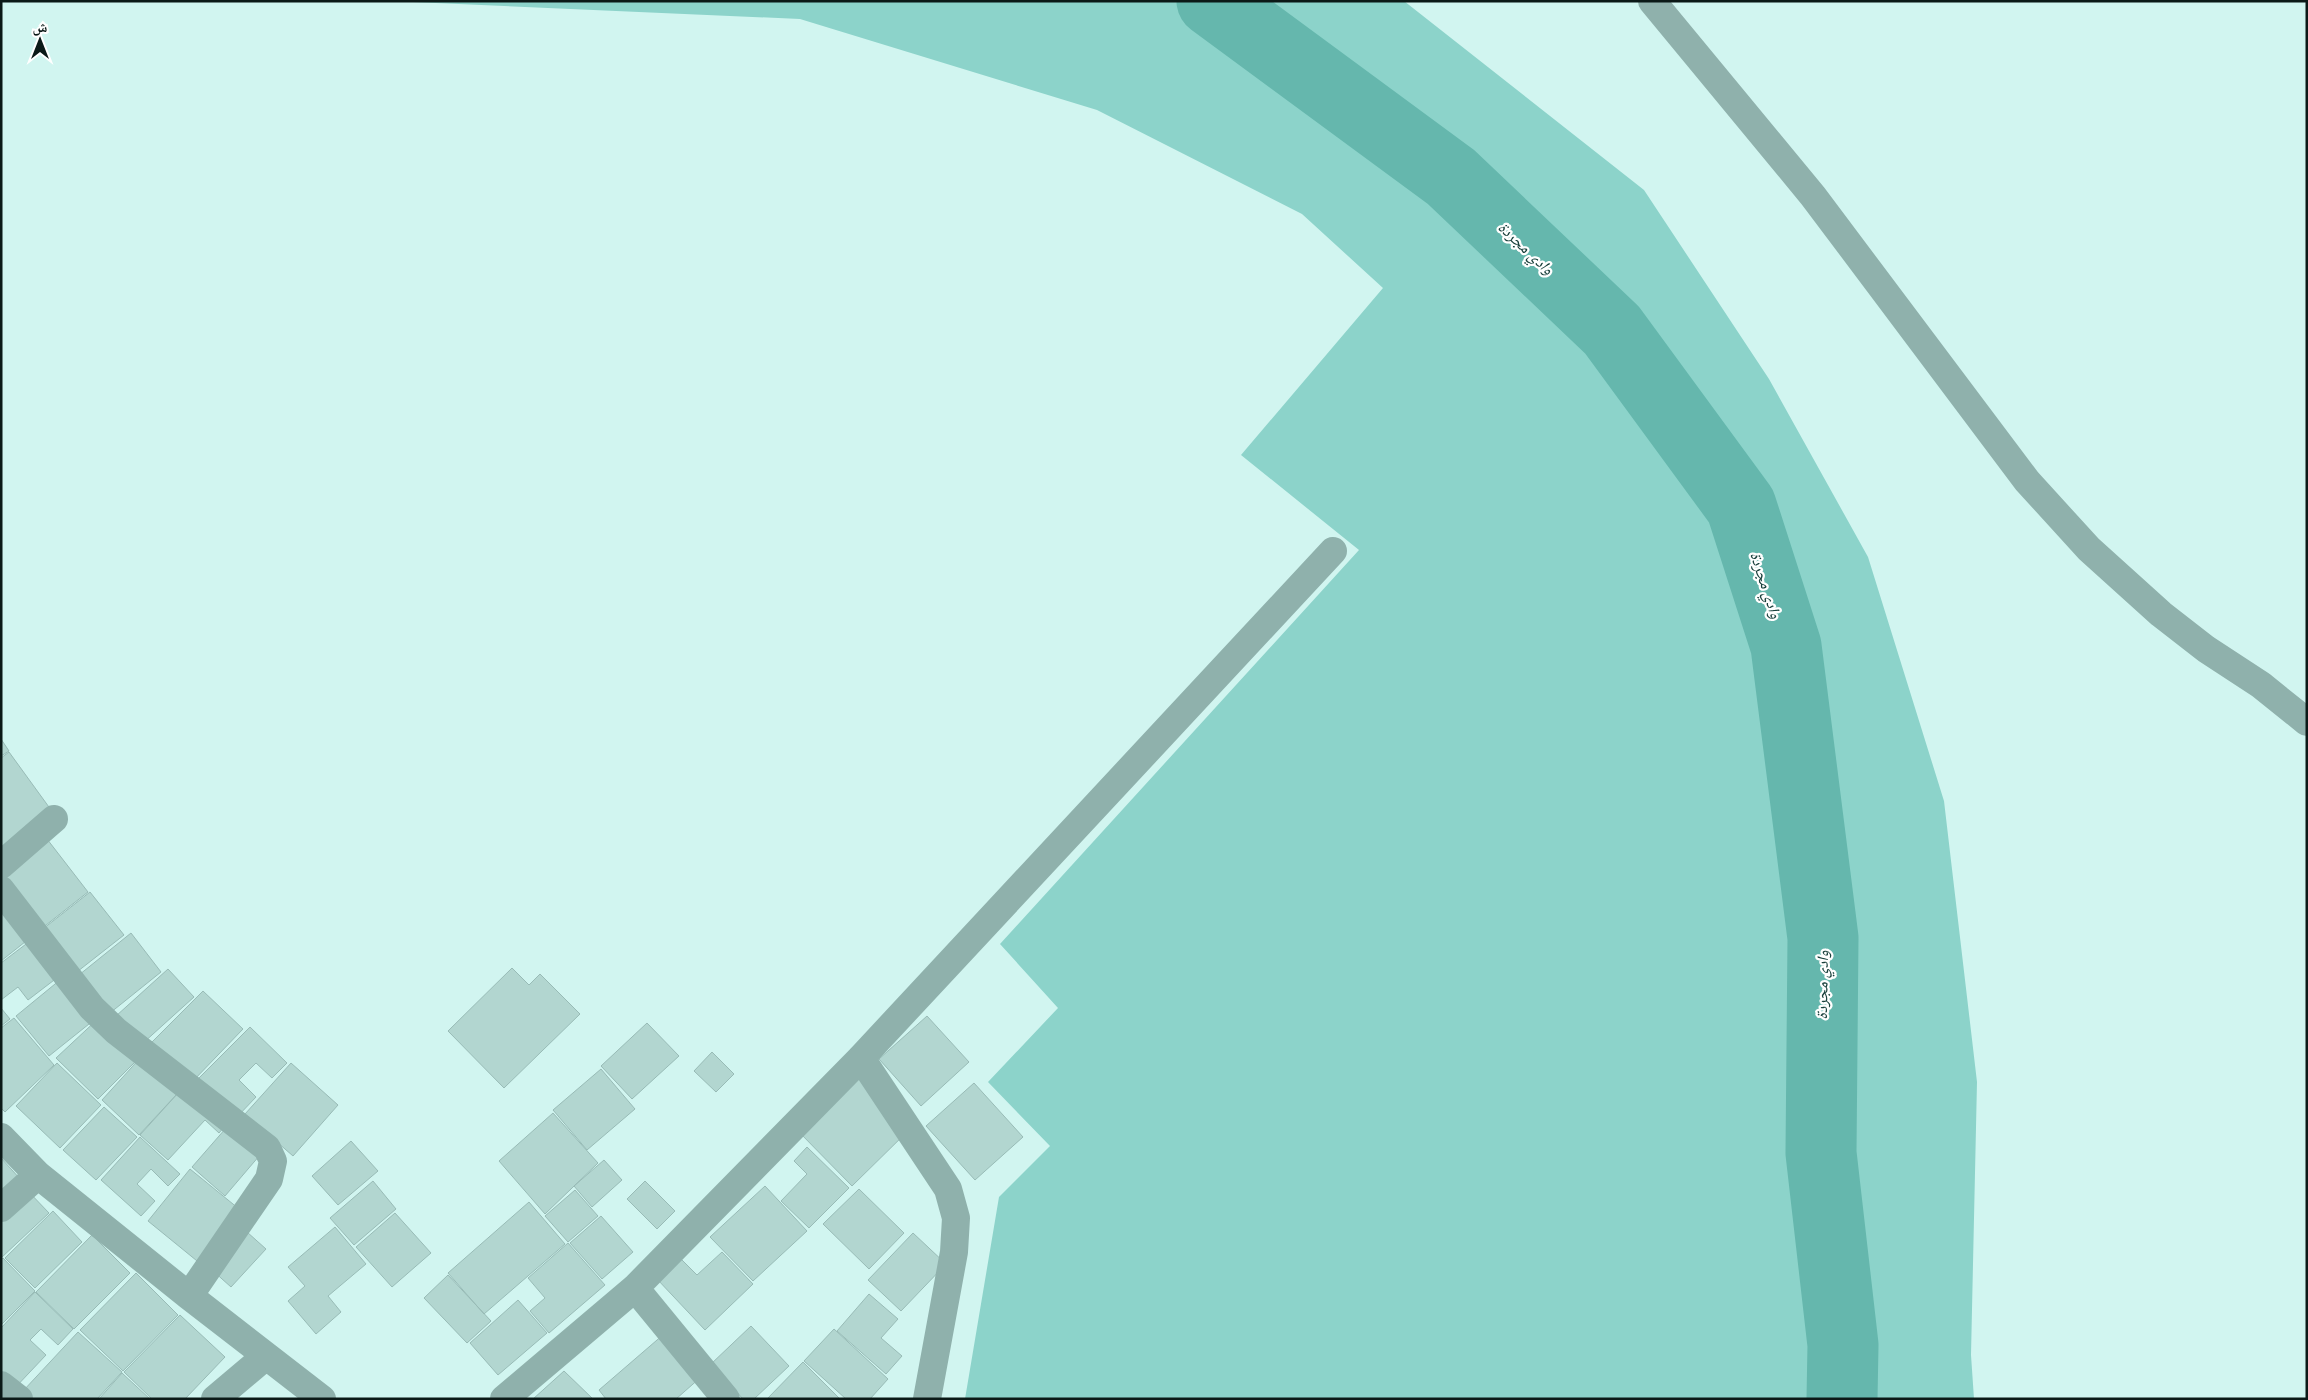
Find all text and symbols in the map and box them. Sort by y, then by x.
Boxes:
north arrow [15,15,65,65]
text: ش [33,19,48,36]
water label: وادي مجردة [1492,217,1558,281]
water label: وادي مجردة [1743,549,1786,622]
water label: وادي مجردة [1812,950,1835,1020]

